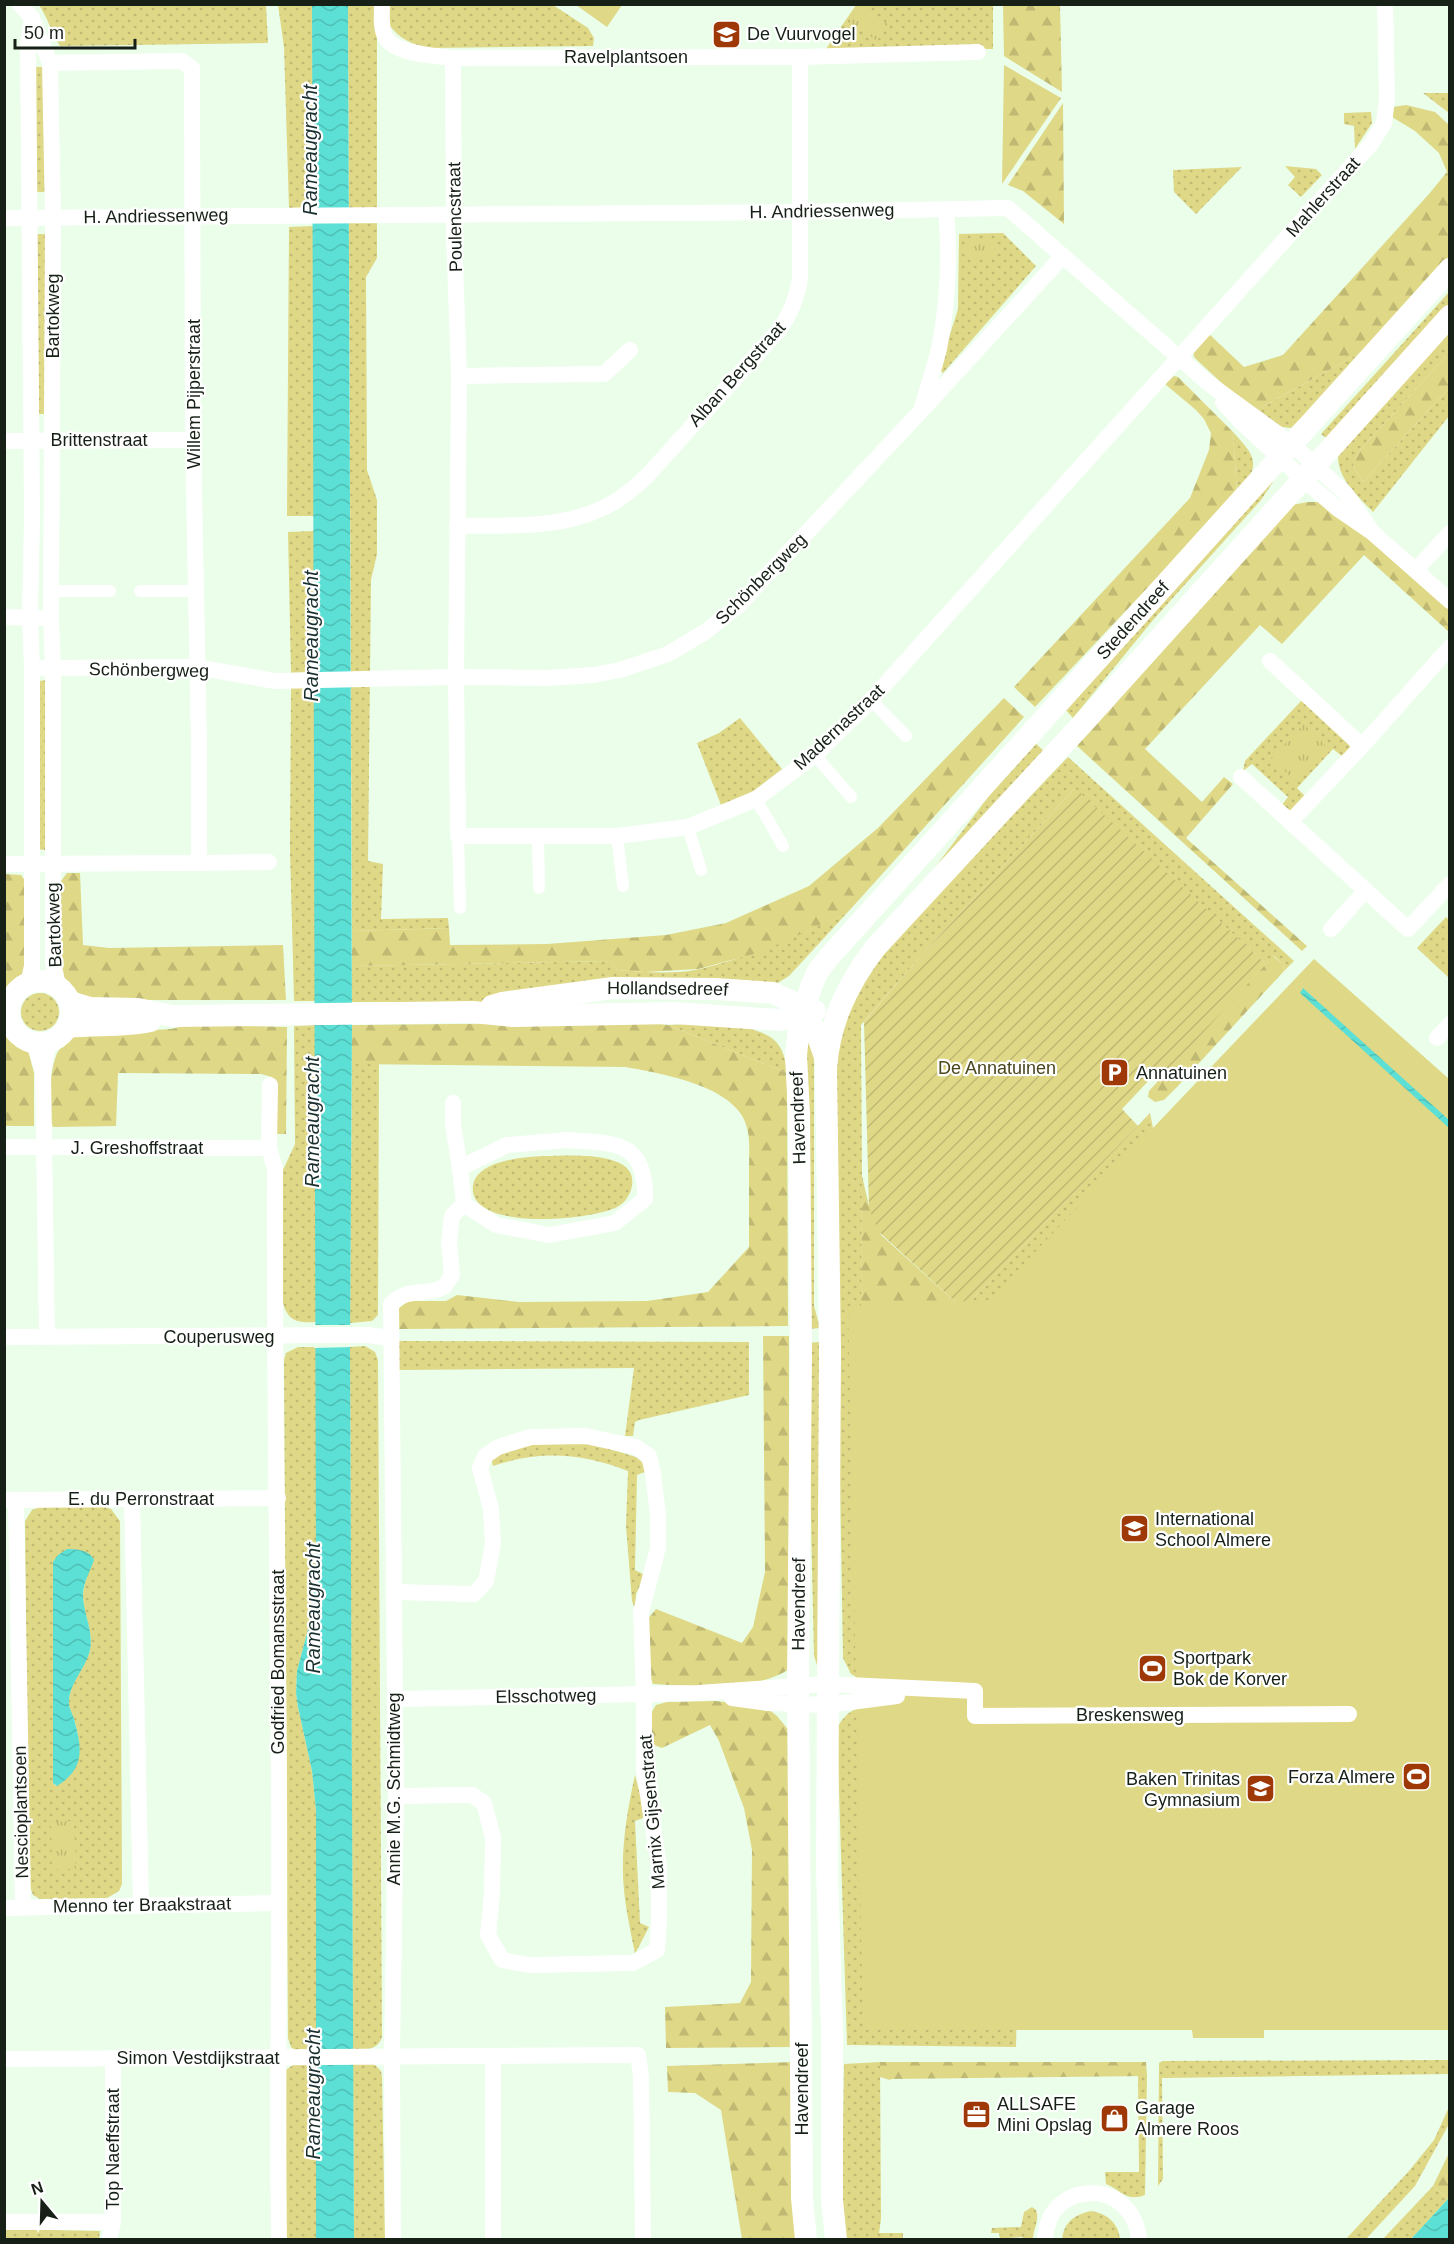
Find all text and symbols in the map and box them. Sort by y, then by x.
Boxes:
scale bar [15,12,135,50]
school or university icon: De Vuurvogel [710,18,742,50]
text: 50 m [24,23,64,43]
place label: De Vuurvogel [747,24,855,44]
street label: Ravelplantsoen [564,47,688,67]
water label: Rameaugracht [299,83,321,216]
street label: Mahlerstraat [1282,153,1364,241]
street label: Poulencstraat [444,162,466,272]
street label: H. Andriessenweg [749,200,895,222]
street label: H. Andriessenweg [83,205,229,227]
street label: Bartokweg [43,273,63,359]
street label: Alban Bergstraat [685,317,789,431]
street label: Willem Pijperstraat [184,319,204,469]
street label: Brittenstraat [50,430,148,450]
street label: Schönbergweg [711,529,811,629]
water label: Rameaugracht [300,569,322,702]
street label: Stedendreef [1093,576,1174,663]
street label: Schönbergweg [89,659,209,681]
street label: Madernastraat [790,680,888,774]
street label: Bartokweg [43,882,65,968]
street label: Hollandsedreef [607,978,730,1000]
water label: Rameaugracht [301,1055,323,1188]
parking icon: Annatuinen [1099,1057,1131,1089]
park label: De Annatuinen [938,1058,1056,1078]
place label: Annatuinen [1136,1063,1227,1083]
street label: Havendreef [786,1070,810,1165]
street label: J. Greshoffstraat [71,1138,203,1158]
street label: Couperusweg [163,1327,275,1347]
street label: E. du Perronstraat [68,1489,214,1509]
place label: International School Almere [1155,1509,1271,1550]
school or university icon: International School Almere [1118,1513,1150,1545]
water label: Rameaugracht [302,1541,324,1674]
street label: Havendreef [788,1557,809,1651]
street label: Godfried Bomansstraat [268,1569,288,1755]
place label: Sportpark Bok de Korver [1173,1648,1287,1689]
sports icon: Sportpark Bok de Korver [1136,1652,1168,1684]
street label: Elsschotweg [495,1685,597,1707]
street label: Annie M.G. Schmidtweg [384,1692,404,1886]
street label: Breskensweg [1076,1705,1184,1725]
street label: Marnix Gijsenstraat [635,1734,669,1890]
street label: Nescioplantsoen [10,1745,32,1879]
sports icon: Forza Almere [1400,1761,1432,1793]
place label: Forza Almere [1288,1767,1395,1787]
place label: Baken Trinitas Gymnasium [1126,1769,1240,1810]
school or university icon: Baken Trinitas Gymnasium [1245,1773,1277,1805]
street label: Menno ter Braakstraat [53,1893,231,1917]
water label: Rameaugracht [302,2027,324,2160]
street label: Havendreef [792,2041,812,2136]
street label: Simon Vestdijkstraat [116,2048,280,2068]
street label: Top Naeffstraat [103,2088,123,2210]
place label: ALLSAFE Mini Opslag [997,2094,1092,2135]
office icon: ALLSAFE Mini Opslag [960,2098,992,2130]
place label: Garage Almere Roos [1135,2098,1239,2139]
shop icon: Garage Almere Roos [1098,2102,1130,2134]
north arrow [12,2172,72,2232]
text: N [29,2178,46,2198]

